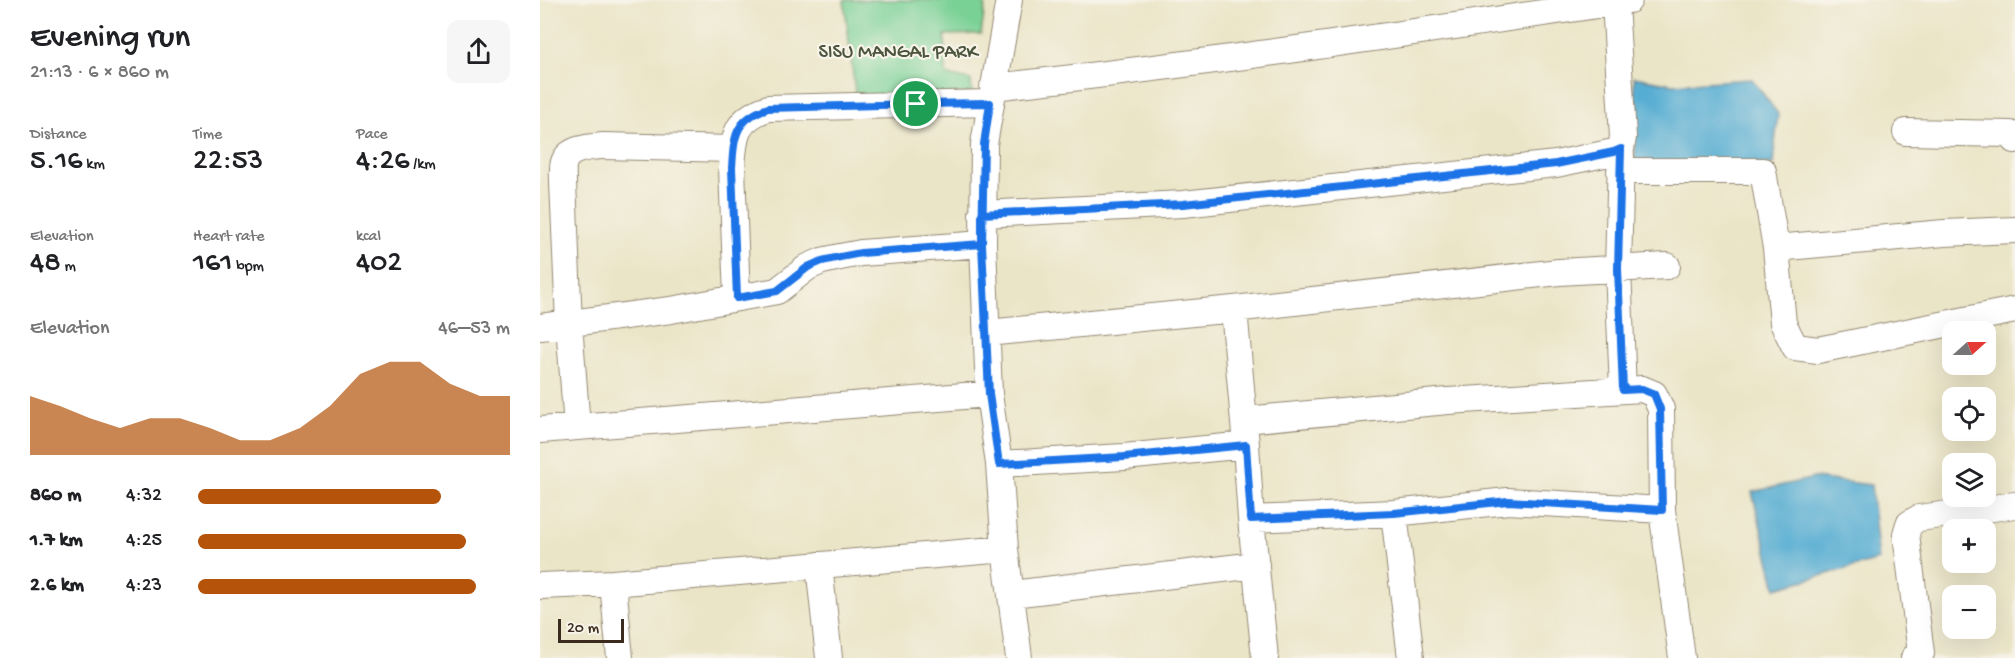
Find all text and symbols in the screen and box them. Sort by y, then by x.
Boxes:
text: Evening run [30,20,190,58]
button: share [447,20,510,83]
park label: SISU MANGAL PARK [818,42,980,65]
text: 21:13 · 6 × 860 m [30,62,169,85]
pin [890,78,941,129]
icon: arrive [899,87,932,120]
text: Distance [30,126,87,145]
text: Time [193,126,222,145]
text: Pace [356,126,387,145]
text: 5.16 [30,145,83,180]
text: 22:53 [193,145,263,180]
text: 4:26 [356,145,410,180]
text: km [83,156,105,175]
text: /km [410,156,436,175]
text: Elevation [30,228,94,247]
text: Heart rate [193,228,265,247]
text: kcal [356,228,381,247]
text: 48 [30,247,61,282]
text: 161 [193,247,232,282]
text: 402 [356,247,402,282]
text: m [61,258,76,277]
text: bpm [232,258,264,277]
text: Elevation [30,318,110,341]
text: 46–53 m [438,318,510,341]
north arrow [1942,321,1996,375]
map controls [1942,321,1996,639]
button: locate [1942,387,1996,441]
button: layers [1942,453,1996,507]
text: 860 m [30,485,81,508]
text: 4:32 [126,485,162,508]
button: + [1942,519,1996,573]
text: 1.7 km [30,530,83,553]
text: 4:25 [126,530,162,553]
text: 2.6 km [30,575,84,598]
text: 4:23 [126,575,162,598]
button: − [1942,585,1996,639]
scale bar [558,616,624,644]
text: 20 m [567,620,599,639]

